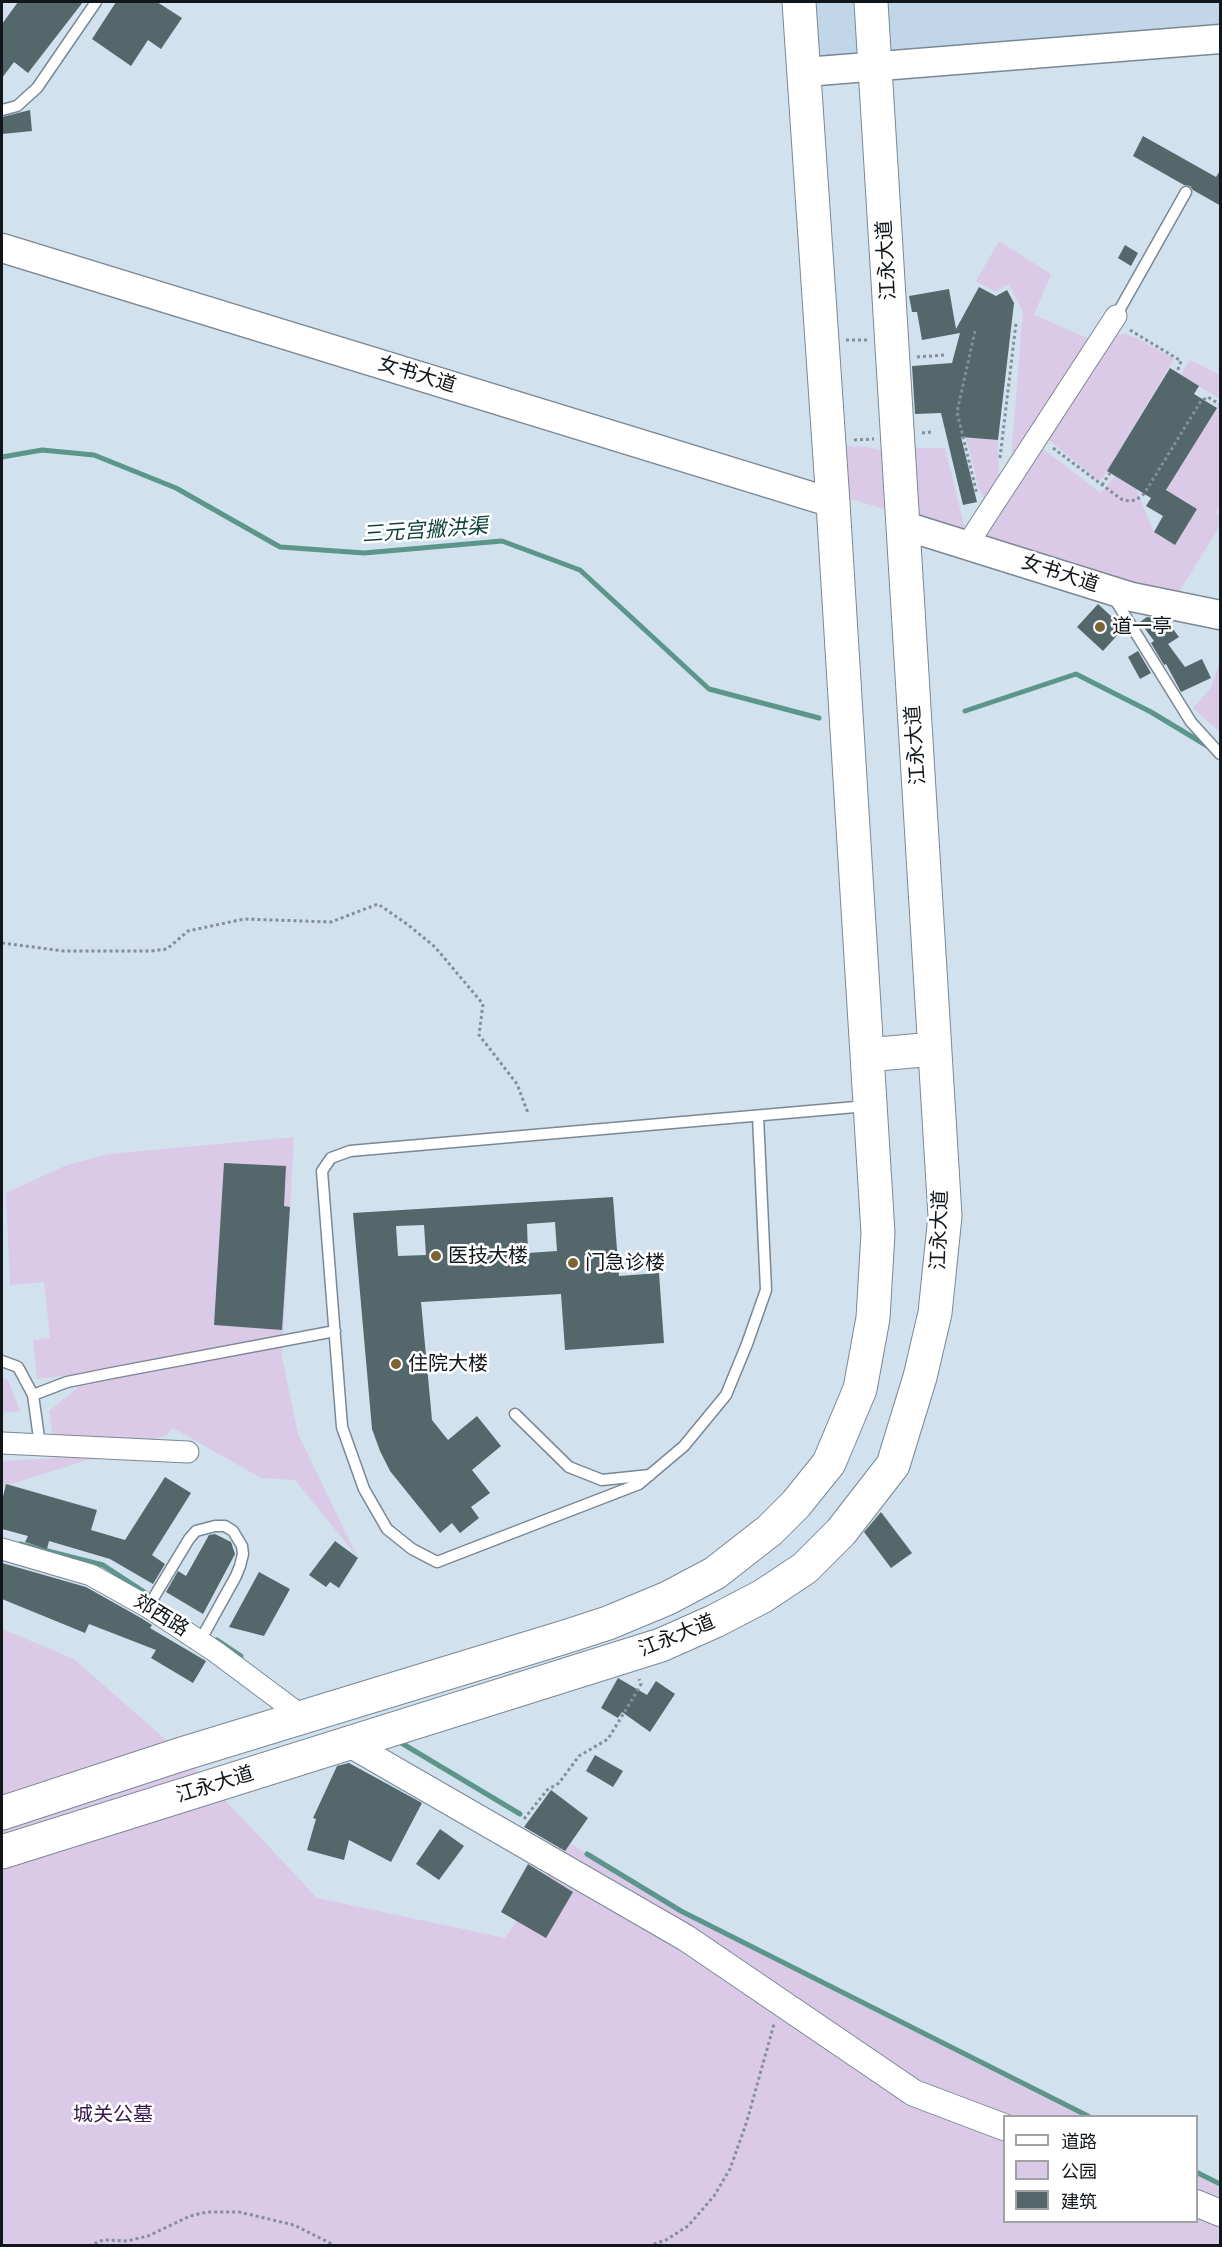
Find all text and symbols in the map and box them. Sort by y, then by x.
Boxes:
street label: 江永大道 [873,219,901,301]
street label: 女书大道 [375,352,459,398]
water label: 三元宫撇洪渠 [361,514,489,548]
street label: 女书大道 [1018,550,1102,598]
place label: 道一亭 [1112,615,1172,639]
marker: 道一亭 [1093,620,1107,634]
street label: 江永大道 [901,704,931,786]
street label: 江永大道 [927,1190,953,1270]
place label: 医技大楼 [448,1244,528,1268]
marker: 医技大楼 [429,1249,443,1263]
place label: 门急诊楼 [585,1251,665,1275]
marker: 门急诊楼 [566,1256,580,1270]
place label: 住院大楼 [408,1352,488,1376]
marker: 住院大楼 [389,1357,403,1371]
street label: 郊西路 [129,1590,193,1642]
street label: 江永大道 [635,1610,719,1662]
street label: 江永大道 [173,1762,257,1808]
park label: 城关公墓 [73,2103,153,2127]
legend [1003,2115,1198,2223]
text: 道路 [1061,2129,1097,2153]
text: 公园 [1061,2159,1097,2183]
text: 建筑 [1061,2189,1097,2213]

